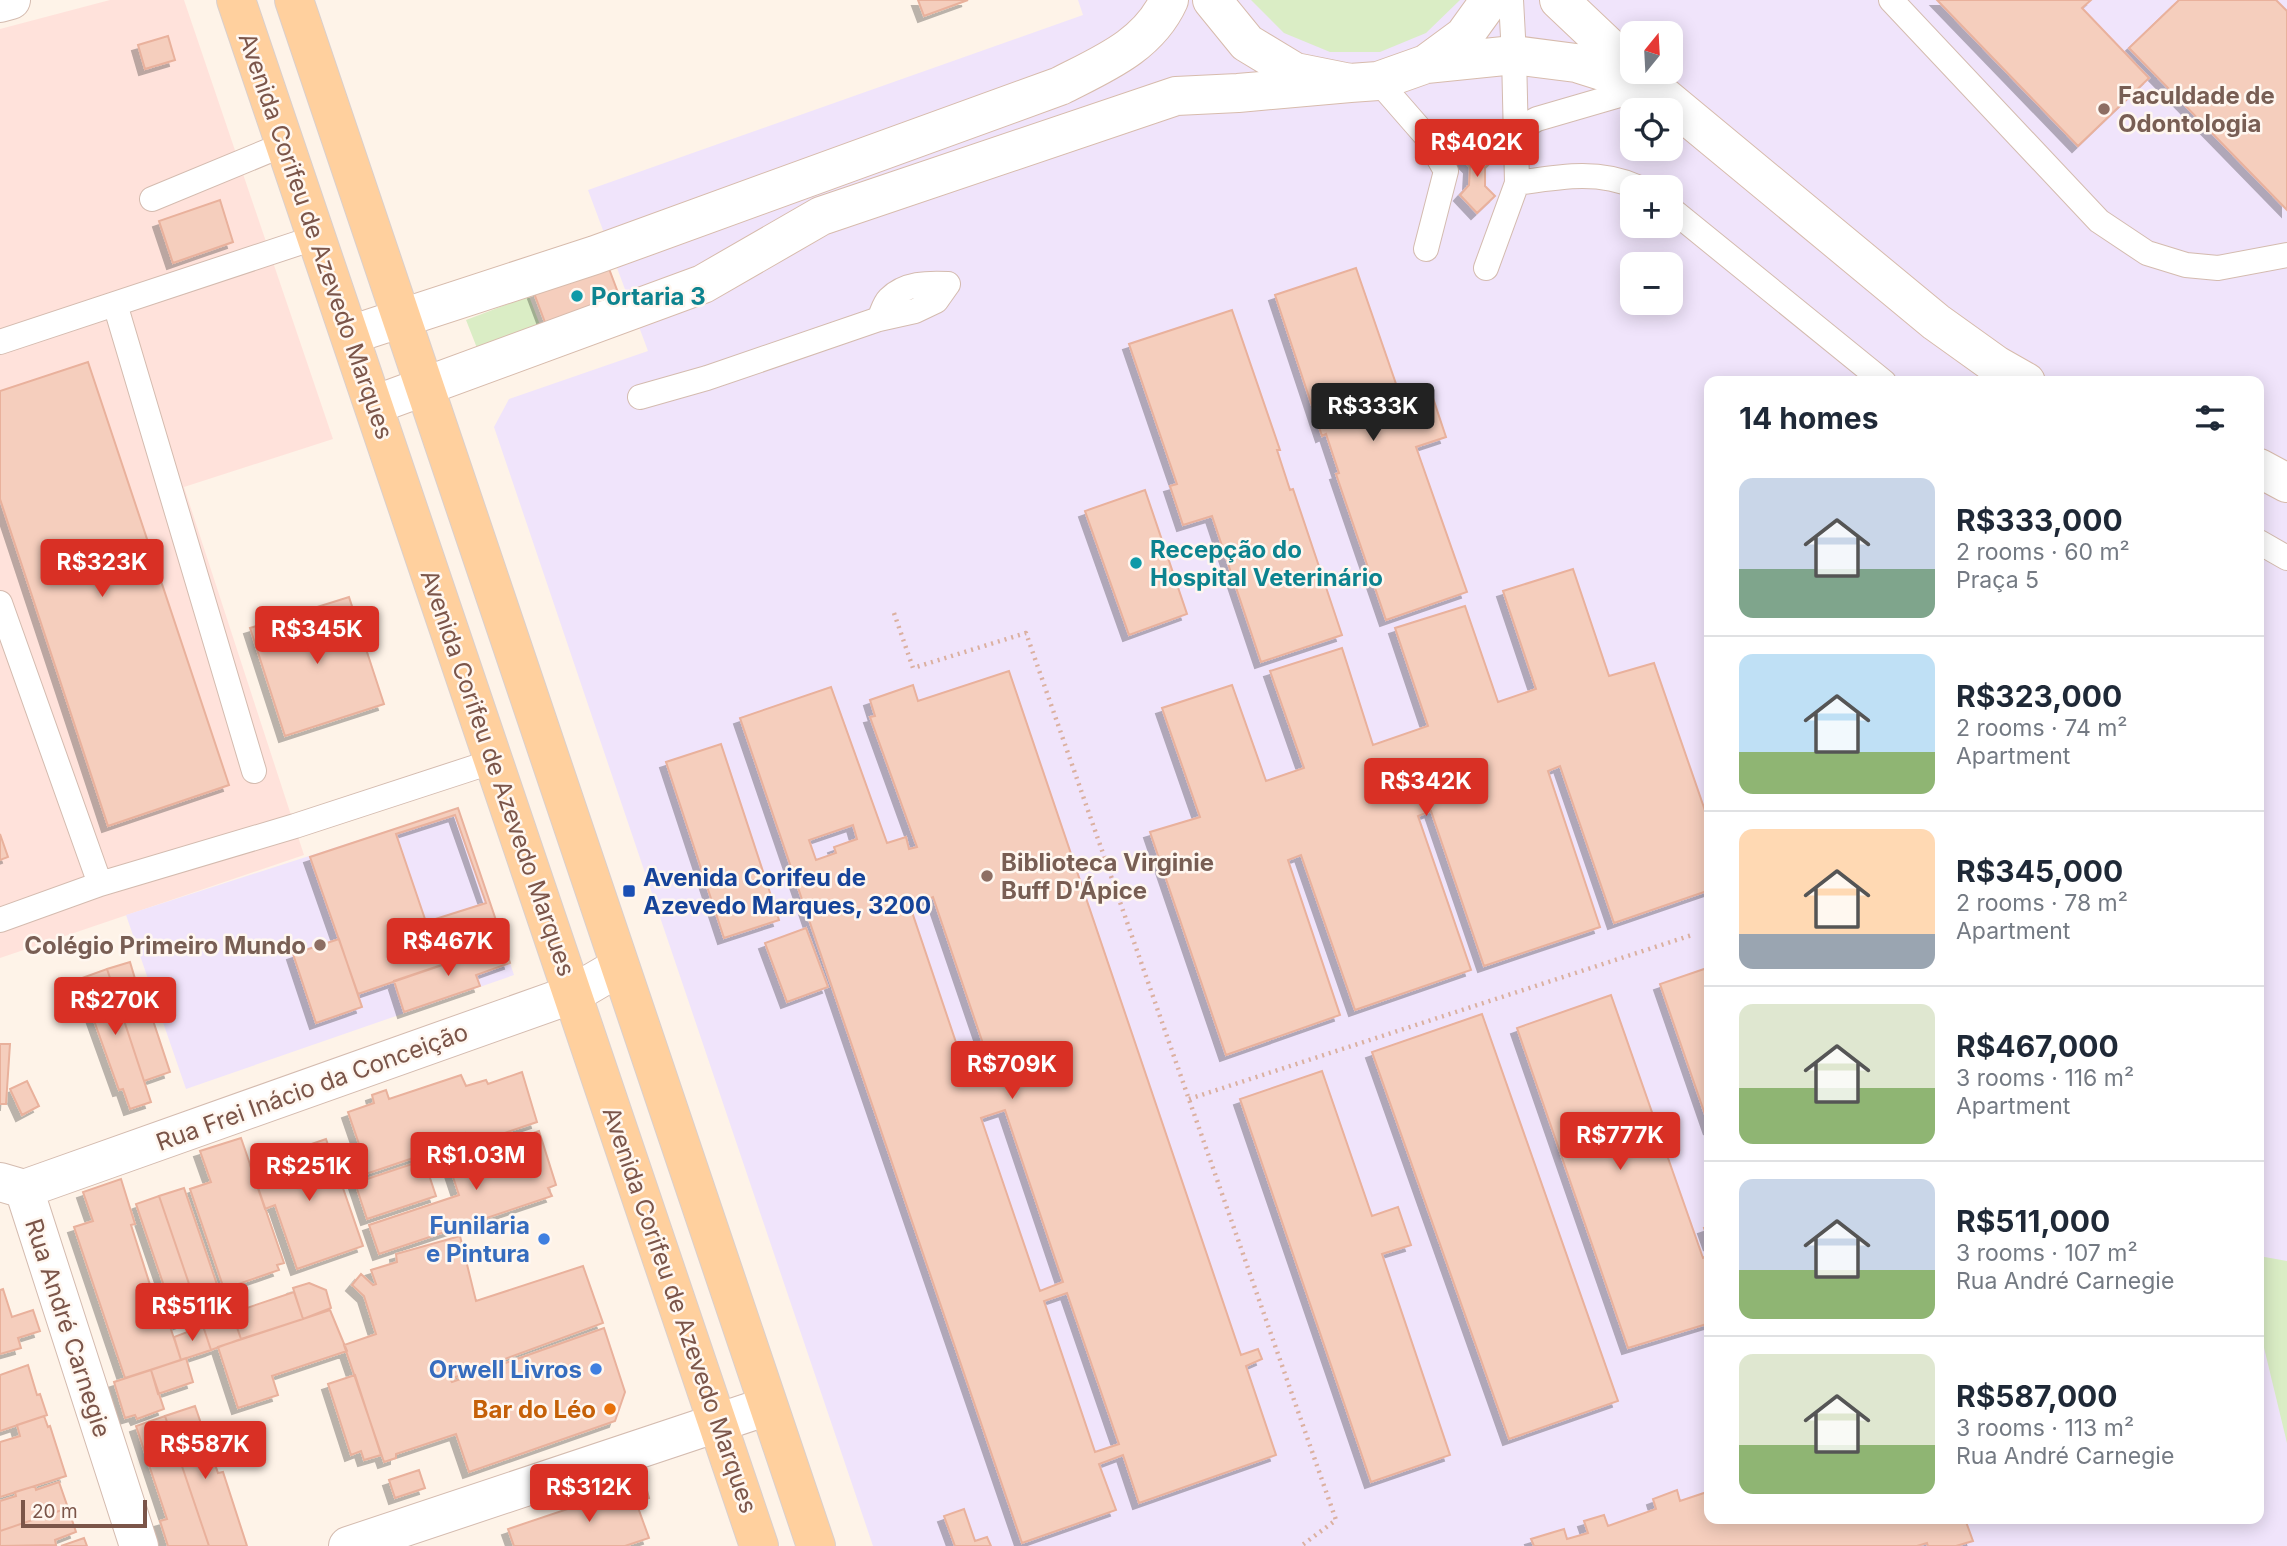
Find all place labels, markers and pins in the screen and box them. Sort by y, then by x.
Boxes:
place label: Faculdade de Odontologia [2118,81,2275,138]
marker: Faculdade de Odontologia [2096,101,2112,117]
pin: R$402K [1420,120,1534,179]
place label: Portaria 3 [591,282,706,311]
marker: Portaria 3 [569,288,585,304]
pin: R$333K [1316,384,1430,443]
place label: Recepção do Hospital Veterinário [1150,535,1383,592]
pin: R$323K [45,540,159,599]
marker: Recepção do Hospital Veterinário [1128,555,1144,571]
pin: R$345K [260,606,374,666]
pin: R$342K [1369,758,1483,818]
place label: Biblioteca Virginie Buff D'Ápice [1001,848,1214,905]
place label: Avenida Corifeu de Azevedo Marques, 3200 [643,863,931,920]
marker: Biblioteca Virginie Buff D'Ápice [979,868,995,884]
marker: Avenida Corifeu de Azevedo Marques, 3200 [621,883,637,899]
pin: R$467K [391,918,505,978]
place label: Colégio Primeiro Mundo [24,931,306,960]
marker: Colégio Primeiro Mundo [312,937,328,953]
pin: R$270K [58,978,172,1037]
pin: R$709K [955,1042,1069,1101]
pin: R$777K [1563,1112,1677,1172]
pin: R$1.03M [411,1132,541,1192]
pin: R$251K [252,1144,366,1203]
place label: Funilaria e Pintura [426,1211,530,1268]
marker: Funilaria e Pintura [536,1231,552,1247]
pin: R$511K [135,1284,249,1343]
place label: Orwell Livros [429,1355,582,1384]
marker: Orwell Livros [588,1361,604,1377]
place label: Bar do Léo [473,1395,596,1424]
marker: Bar do Léo [602,1401,618,1417]
pin: R$587K [148,1422,262,1481]
pin: R$312K [532,1464,646,1524]

